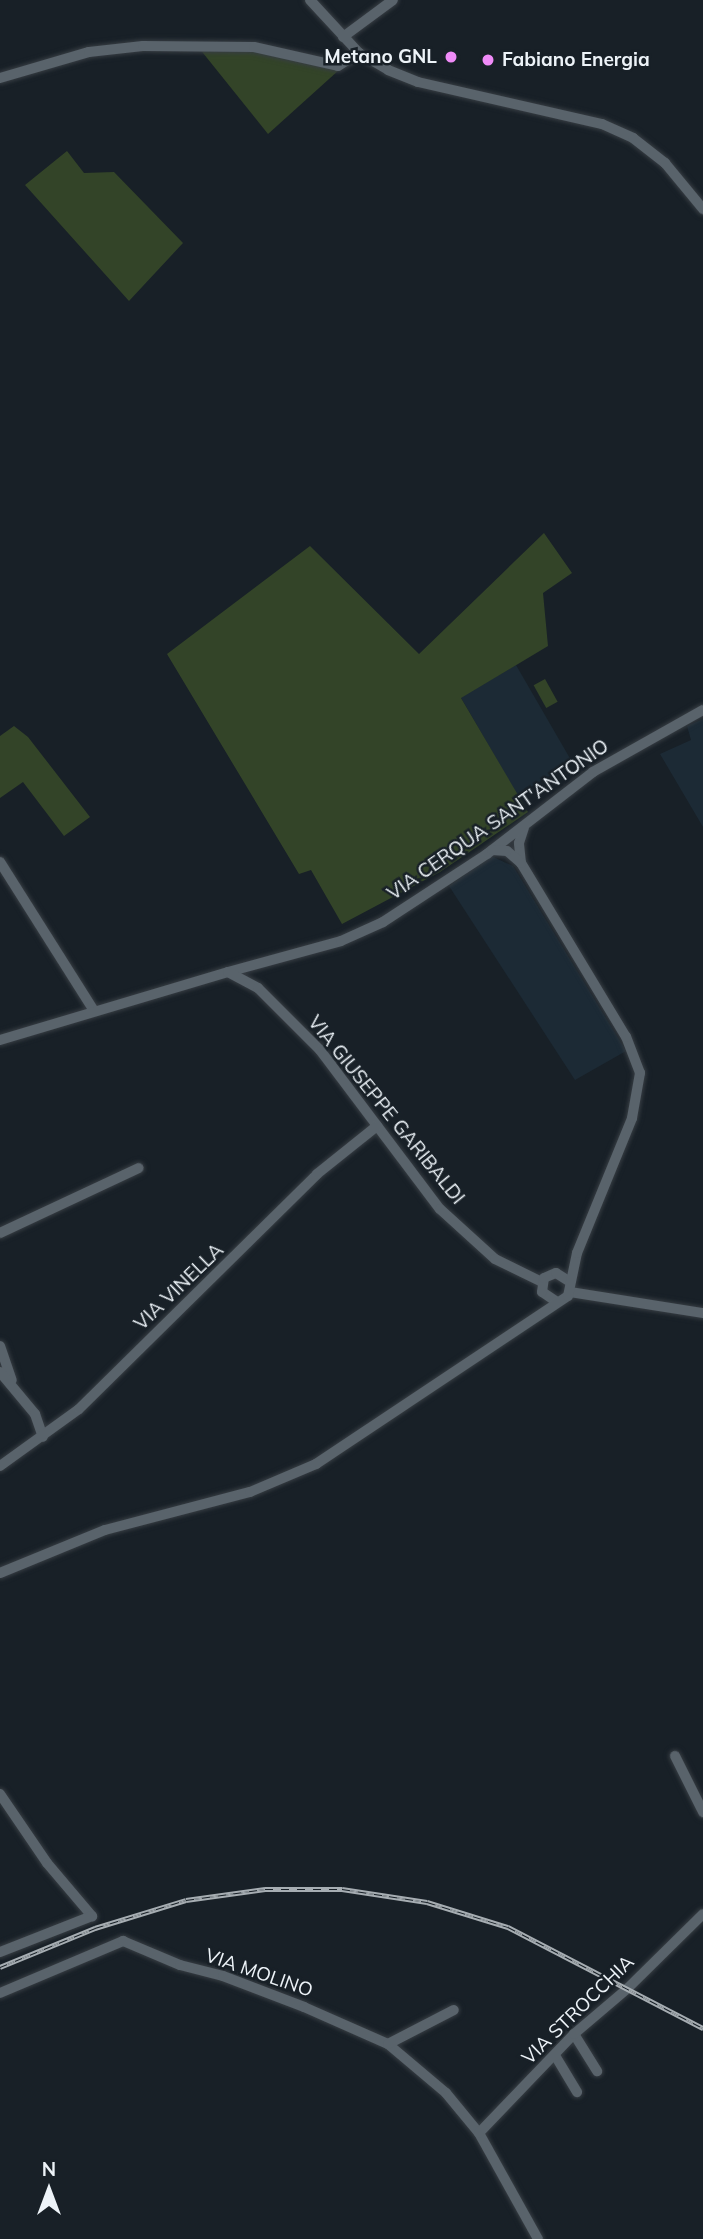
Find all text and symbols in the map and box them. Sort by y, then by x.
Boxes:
place label: Metano GNL [324,46,437,68]
marker: Metano GNL [443,49,459,65]
place label: Fabiano Energia [502,49,650,71]
marker: Fabiano Energia [480,52,496,68]
street label: VIA CERQUA SANT'ANTONIO [383,735,613,905]
street label: VIA GIUSEPPE GARIBALDI [303,1011,469,1209]
street label: VIA VINELLA [130,1239,228,1335]
street label: VIA MOLINO [202,1944,316,2002]
street label: VIA STROCCHIA [517,1951,639,2069]
north arrow [14,2155,84,2225]
text: N [42,2157,56,2181]

